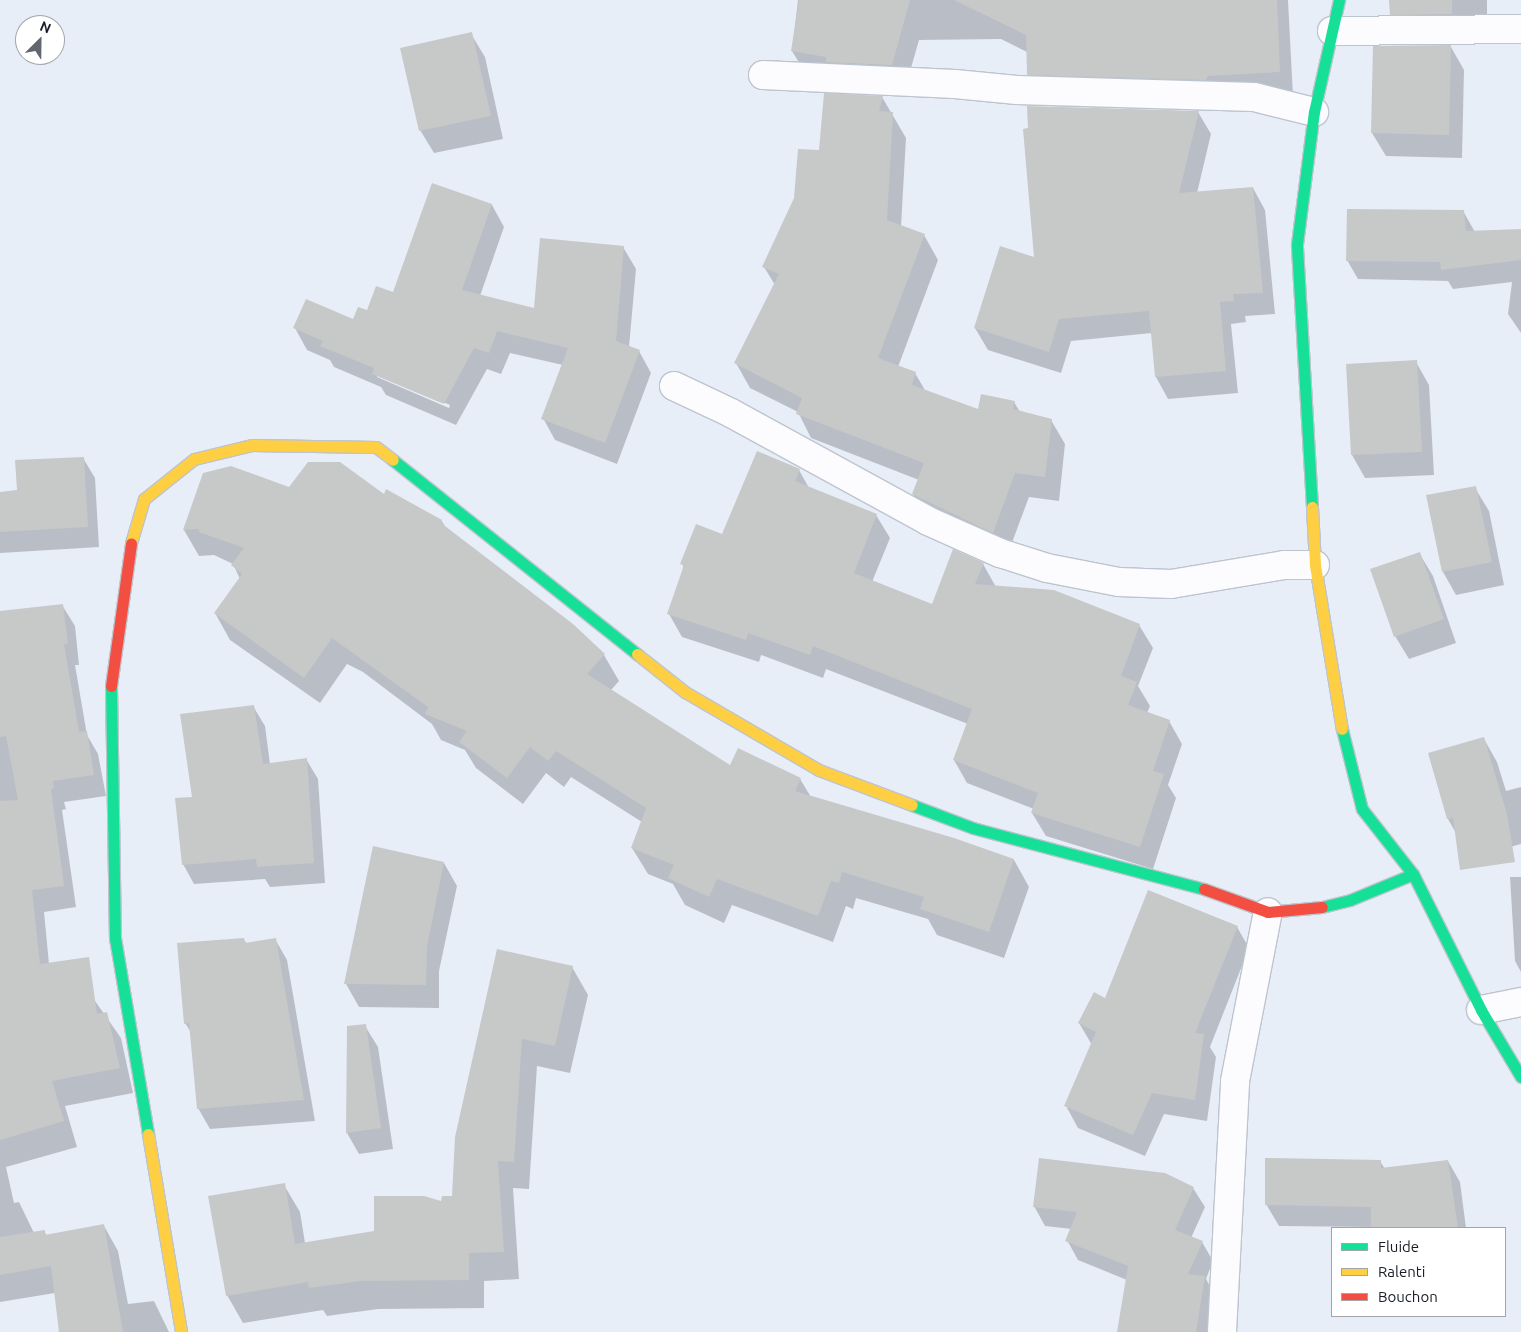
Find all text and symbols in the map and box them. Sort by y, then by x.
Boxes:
north arrow [15,15,65,65]
text: N [38,18,53,37]
legend [1331,1227,1506,1317]
text: Fluide [1378,1238,1419,1255]
text: Ralenti [1378,1263,1425,1280]
text: Bouchon [1378,1288,1438,1305]

